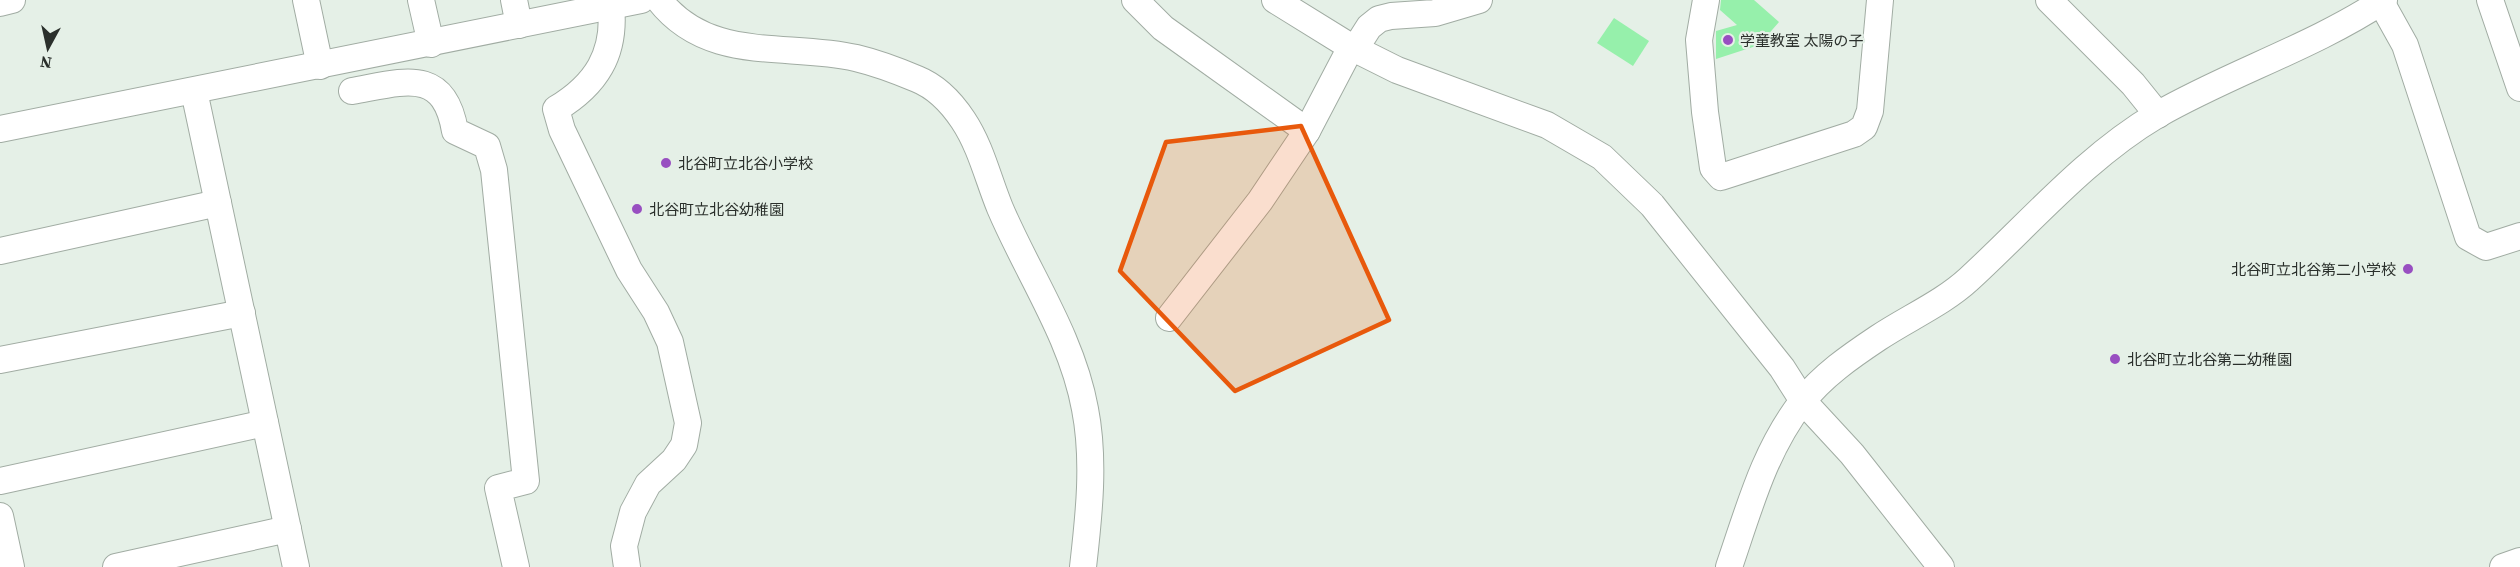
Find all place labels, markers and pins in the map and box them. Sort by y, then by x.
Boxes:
place label: 学童教室 太陽の子 [1740,30,1864,51]
marker: 学童教室 太陽の子 [1721,33,1735,47]
place label: 北谷町立北谷小学校 [678,153,813,174]
marker: 北谷町立北谷小学校 [659,156,673,170]
place label: 北谷町立北谷幼稚園 [649,199,784,220]
marker: 北谷町立北谷幼稚園 [630,202,644,216]
place label: 北谷町立北谷第二小学校 [2231,259,2396,280]
marker: 北谷町立北谷第二小学校 [2401,262,2415,276]
place label: 北谷町立北谷第二幼稚園 [2127,349,2292,370]
marker: 北谷町立北谷第二幼稚園 [2108,352,2122,366]

